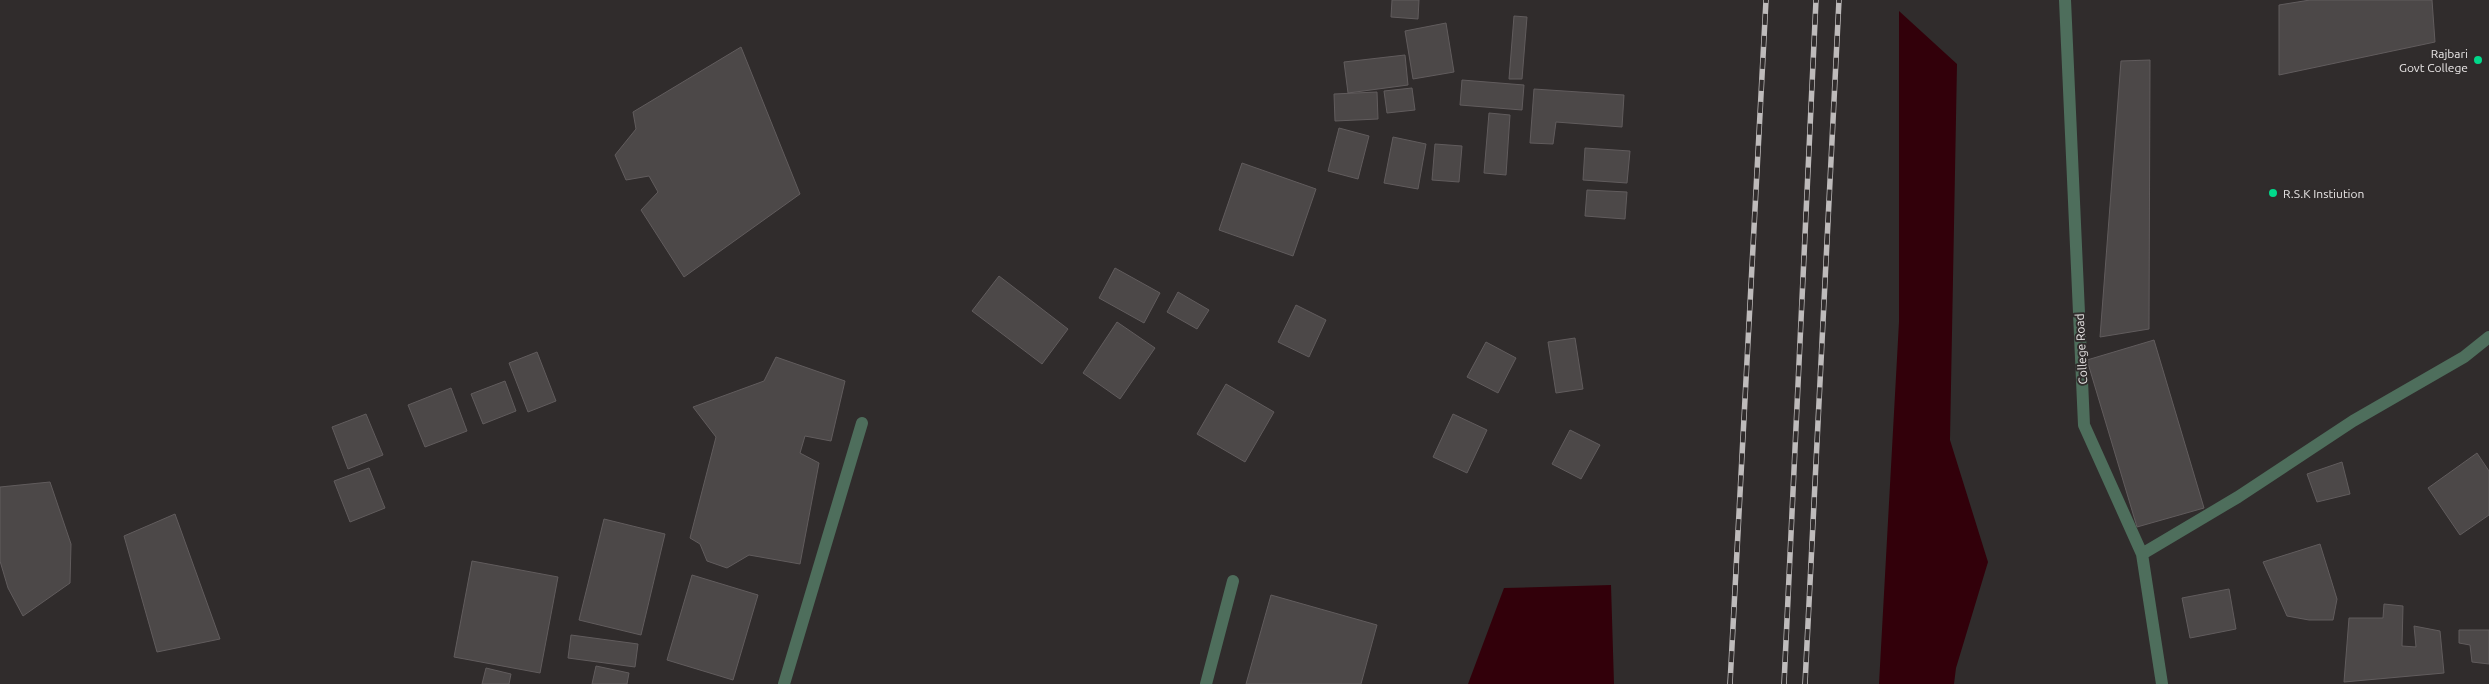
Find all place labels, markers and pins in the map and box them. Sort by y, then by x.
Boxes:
place label: Rajbari Govt College [2399,47,2468,74]
marker: Rajbari Govt College [2472,54,2484,66]
marker: R.S.K Instiution [2267,187,2279,199]
place label: R.S.K Instiution [2283,187,2364,200]

